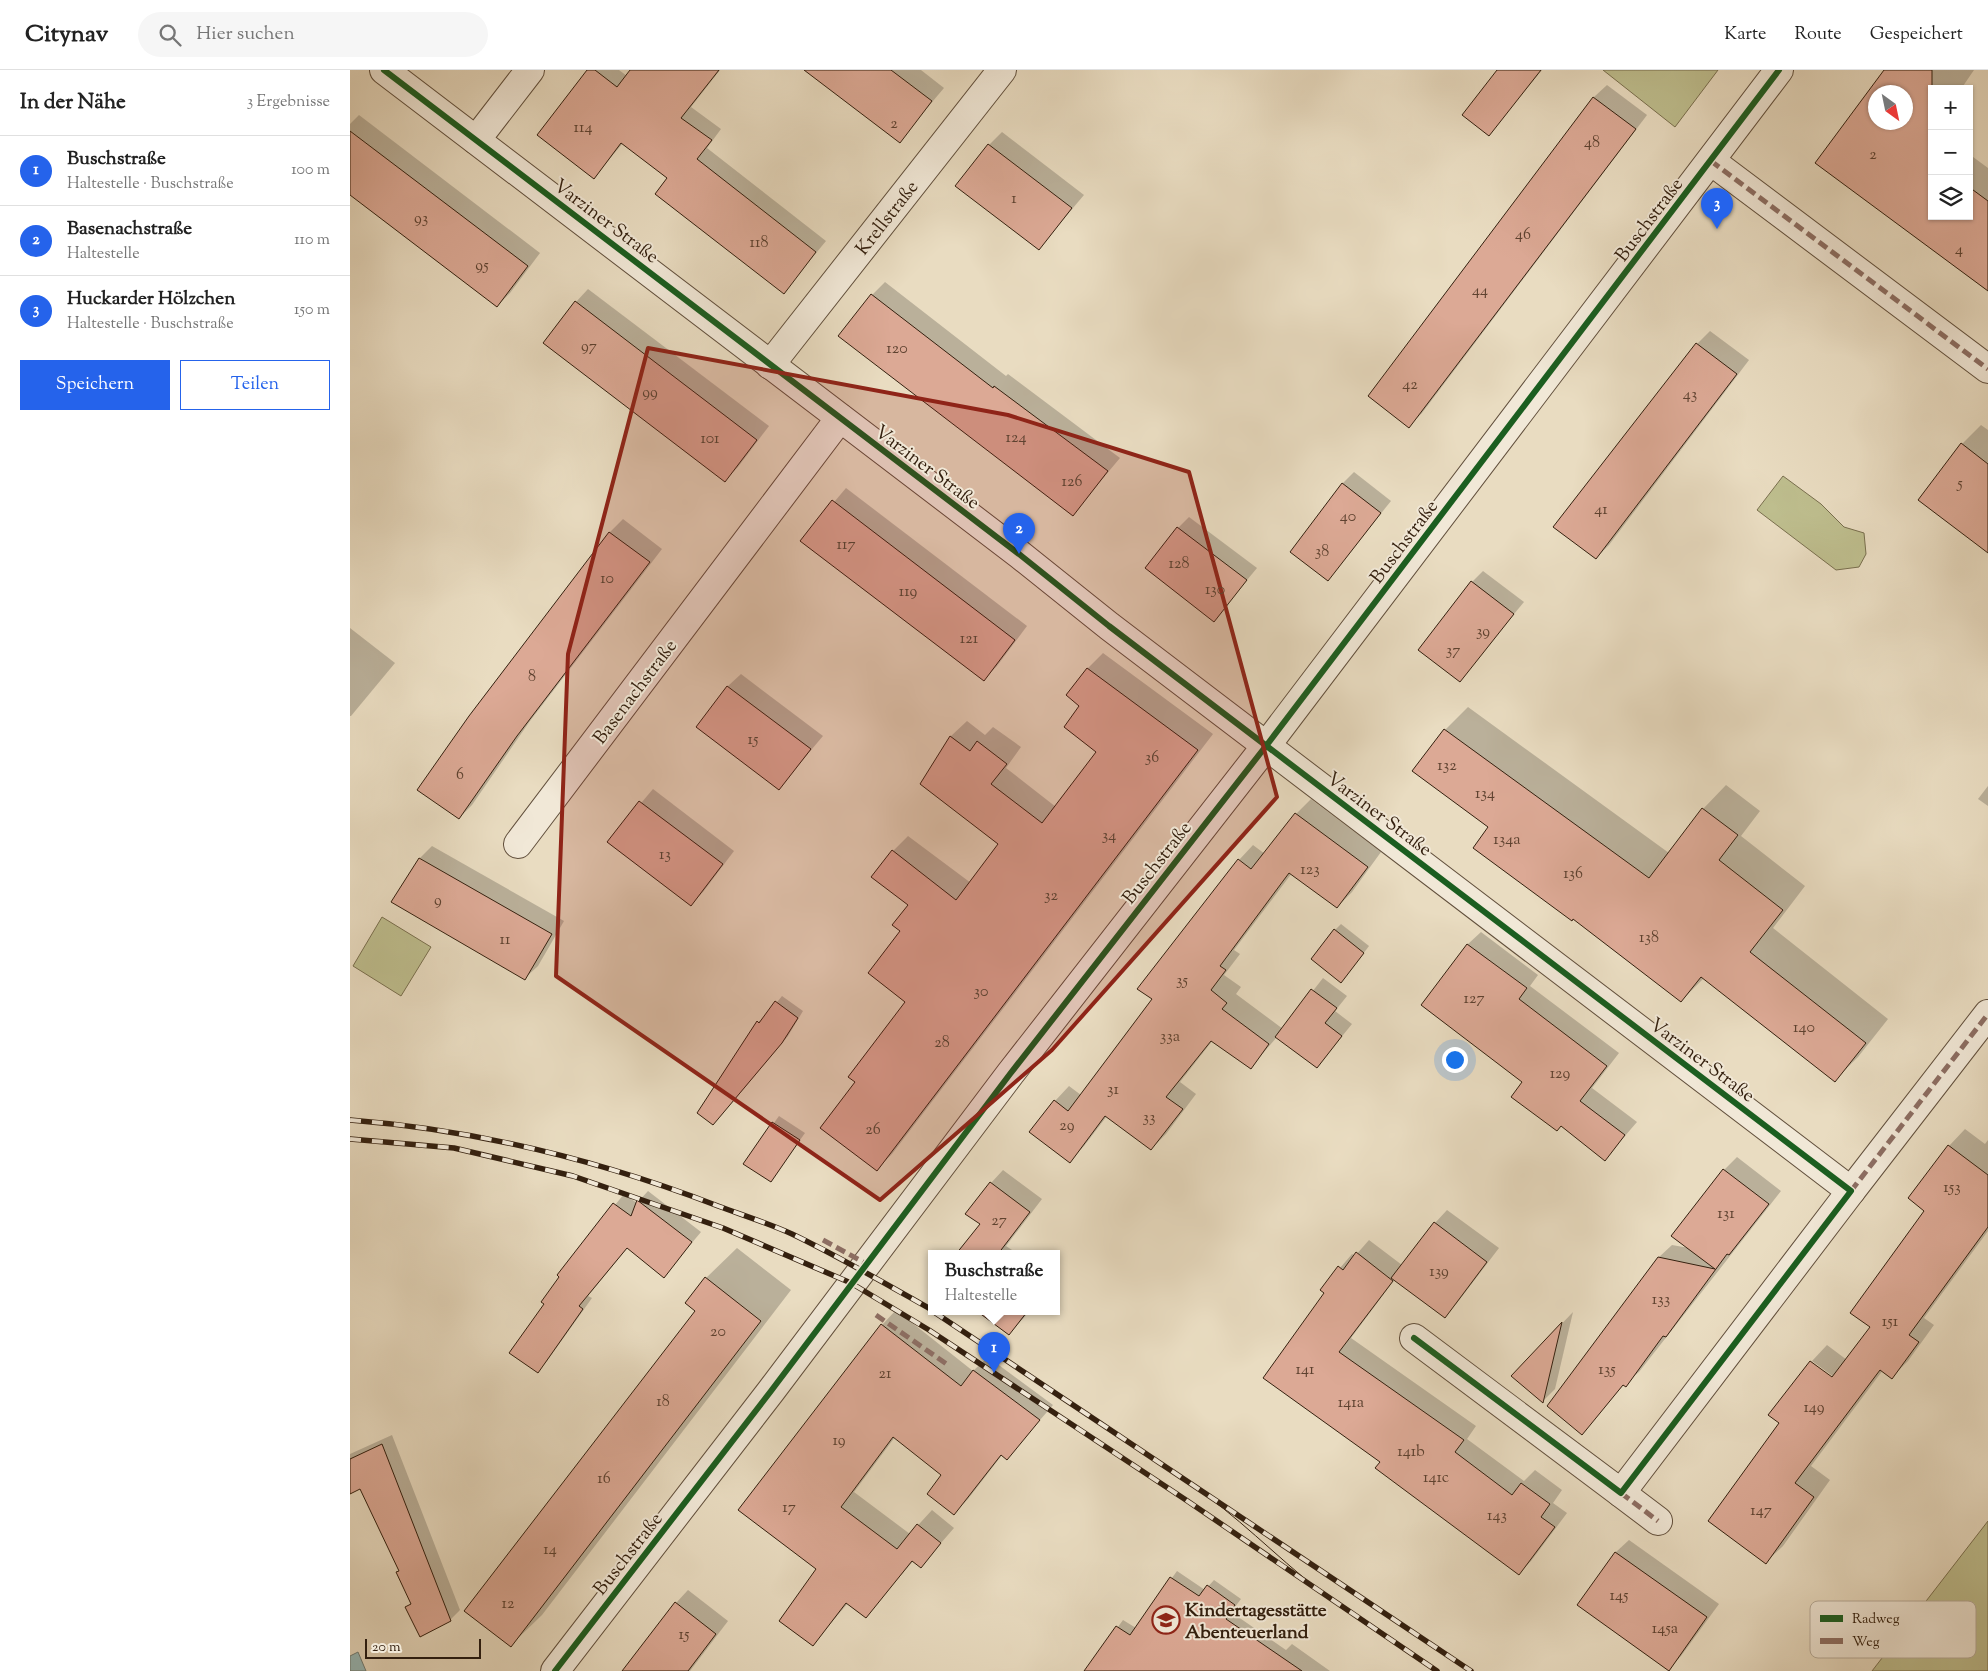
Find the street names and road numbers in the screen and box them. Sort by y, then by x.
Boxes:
street label: Varziner Straße [547,173,664,271]
street label: Buschstraße [1610,173,1691,268]
street label: Krellstraße [850,175,926,262]
street label: Varziner Straße [868,419,985,517]
street label: Buschstraße [1365,495,1446,590]
street label: Basenachstraße [588,634,685,751]
street label: Varziner Straße [1320,766,1437,864]
street label: Buschstraße [1117,816,1199,911]
street label: Varziner Straße [1643,1012,1760,1110]
street label: Buschstraße [588,1507,670,1602]

